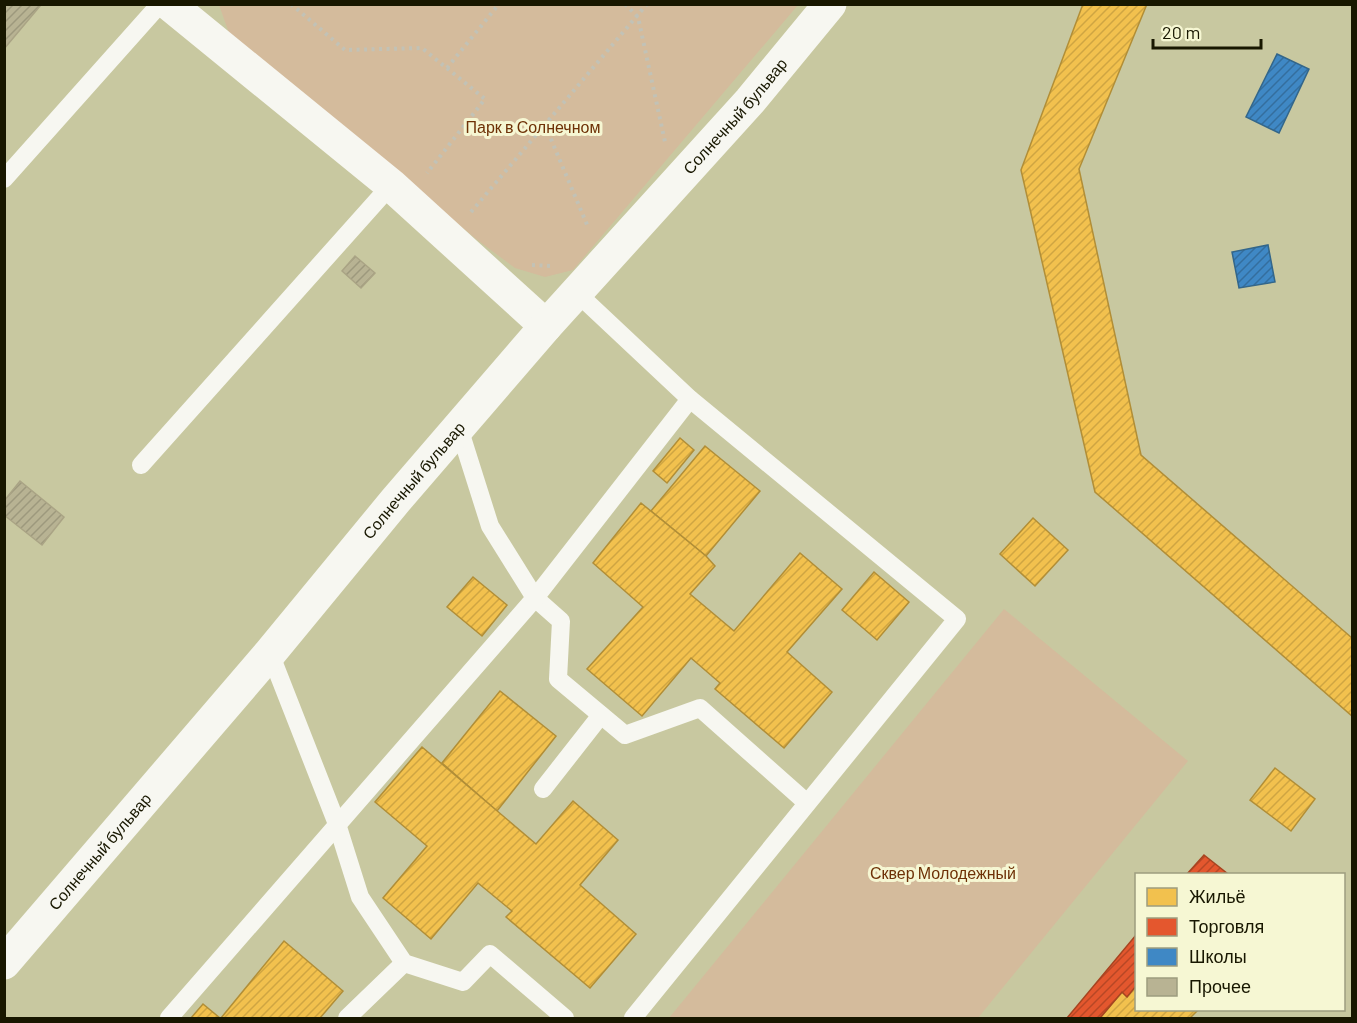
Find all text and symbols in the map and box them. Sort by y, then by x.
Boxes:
scale bar [1153,12,1261,50]
text: 20 m [1162,21,1200,43]
street label: Солнечный бульвар [679,54,791,177]
park label: Парк в Солнечном [466,117,600,136]
street label: Солнечный бульвар [358,417,468,542]
street label: Солнечный бульвар [44,789,155,913]
park label: Сквер Молодежный [870,863,1016,882]
legend [1135,873,1345,1011]
text: Жильё [1189,885,1246,907]
text: Торговля [1189,915,1264,937]
text: Школы [1189,945,1247,967]
text: Прочее [1189,975,1251,997]

